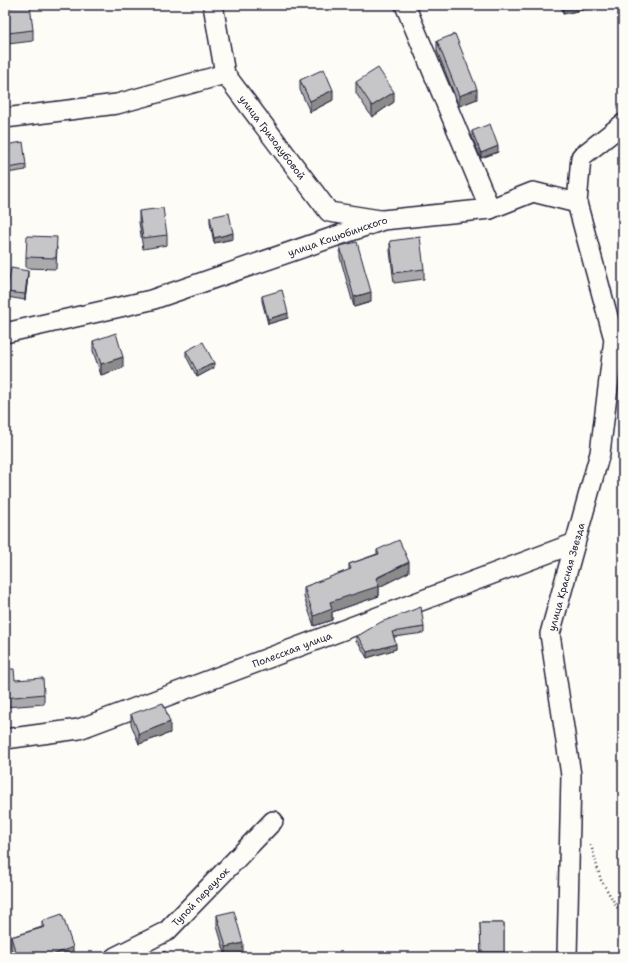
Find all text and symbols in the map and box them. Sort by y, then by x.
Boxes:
street label: улица Гризодубовой [237,92,309,182]
street label: улица Коцюбинского [286,213,388,259]
street label: улица Красная Звезда [545,520,587,632]
street label: Полесская улица [250,628,334,670]
street label: Тупой переулок [169,864,232,929]

